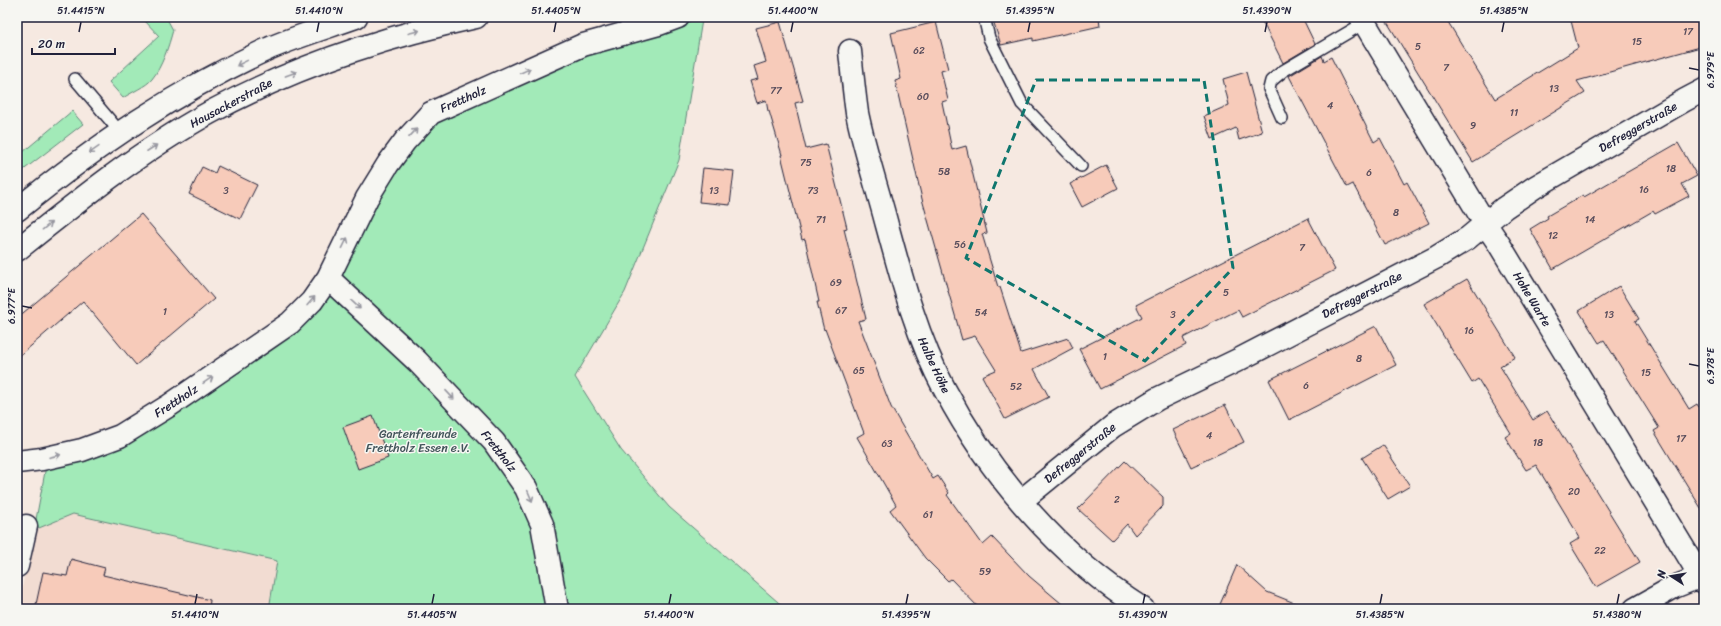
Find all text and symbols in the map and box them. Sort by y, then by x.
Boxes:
text: 51.4415°N [57,2,105,20]
text: 51.4410°N [295,2,343,20]
text: 51.4405°N [531,2,581,20]
text: 51.4400°N [768,2,818,20]
text: 51.4395°N [1006,2,1054,20]
text: 51.4390°N [1243,2,1291,20]
text: 51.4385°N [1480,2,1528,20]
house number: 17 [1683,23,1694,41]
one-way arrow [407,28,420,36]
scale bar [32,30,115,56]
text: 20 m [38,33,65,55]
house number: 15 [1632,33,1642,51]
house number: 5 [1415,38,1421,56]
house number: 62 [913,42,925,60]
text: 6.979°E [1702,50,1720,88]
house number: 7 [1443,59,1450,77]
one-way arrow [236,60,248,67]
one-way arrow [519,67,531,74]
one-way arrow [284,69,296,77]
street label: Hausackerstraße [186,72,277,134]
street label: Frettholz [436,79,490,119]
house number: 13 [1549,80,1559,98]
house number: 77 [770,82,783,100]
house number: 60 [917,88,929,106]
street label: Defreggerstraße [1594,95,1682,159]
house number: 4 [1327,97,1333,115]
house number: 11 [1510,104,1518,122]
house number: 9 [1470,117,1476,135]
one-way arrow [408,128,418,138]
one-way arrow [146,144,157,153]
one-way arrow [89,146,100,154]
house number: 75 [800,154,812,172]
house number: 18 [1666,160,1676,178]
house number: 58 [938,163,950,181]
house number: 6 [1366,164,1372,182]
house number: 16 [1639,181,1649,199]
house number: 3 [223,182,229,200]
house number: 13 [709,182,719,200]
house number: 73 [807,182,819,200]
house number: 8 [1393,204,1399,222]
house number: 71 [816,211,826,229]
house number: 14 [1585,211,1595,229]
one-way arrow [42,221,53,230]
house number: 12 [1548,227,1558,245]
house number: 56 [954,236,966,254]
one-way arrow [342,238,349,250]
house number: 7 [1299,239,1306,257]
street label: Defreggerstraße [1318,265,1406,325]
street label: Hohe Warte [1507,267,1557,331]
house number: 69 [830,274,842,292]
house number: 5 [1223,284,1229,302]
text: 6.977°E [3,287,21,324]
one-way arrow [306,297,315,307]
one-way arrow [351,300,362,309]
house number: 67 [835,302,848,320]
house number: 1 [163,303,167,321]
house number: 54 [975,304,987,322]
house number: 3 [1170,306,1176,324]
house number: 13 [1604,306,1614,324]
house number: 16 [1464,322,1474,340]
street label: Halbe Höhe [911,333,957,397]
text: 6.978°E [1702,346,1720,384]
house number: 1 [1103,348,1107,366]
house number: 8 [1356,350,1362,368]
house number: 65 [853,362,865,380]
house number: 15 [1641,364,1651,382]
one-way arrow [202,376,213,384]
house number: 6 [1303,377,1309,395]
street label: Frettholz [149,378,203,424]
house number: 52 [1010,378,1022,396]
one-way arrow [445,390,455,400]
street label: Defreggerstraße [1039,417,1121,489]
park label: Gartenfreunde Frettholz Essen e.V. [366,423,470,459]
street label: Frettholz [475,425,523,477]
house number: 4 [1206,427,1212,445]
house number: 17 [1676,430,1687,448]
house number: 18 [1533,434,1543,452]
house number: 63 [881,435,893,453]
one-way arrow [49,452,62,459]
house number: 20 [1568,483,1580,501]
one-way arrow [527,490,534,502]
house number: 2 [1114,491,1120,509]
house number: 61 [923,506,933,524]
house number: 22 [1594,542,1606,560]
north arrow [1651,556,1691,596]
house number: 59 [979,563,991,581]
text: N [1651,568,1672,581]
text: 51.4410°N [171,606,219,624]
text: 51.4405°N [407,606,457,624]
text: 51.4400°N [644,606,694,624]
text: 51.4395°N [882,606,930,624]
text: 51.4390°N [1119,606,1167,624]
text: 51.4385°N [1356,606,1404,624]
text: 51.4380°N [1593,606,1641,624]

